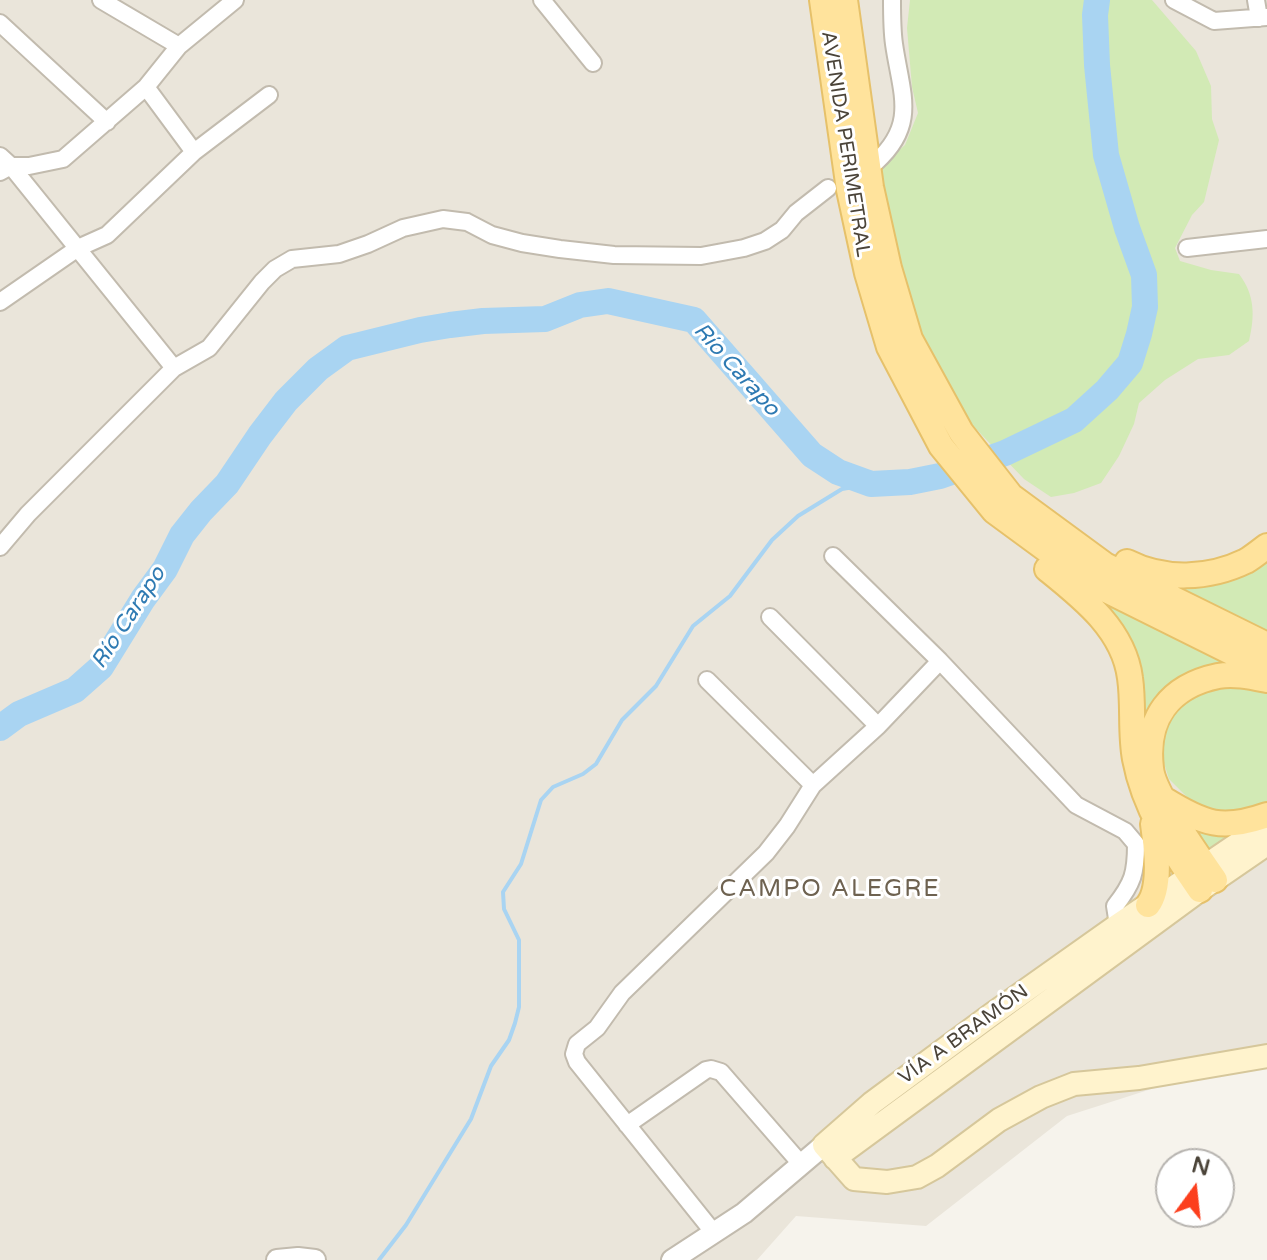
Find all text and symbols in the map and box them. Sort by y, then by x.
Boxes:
street label: AVENIDA PERIMETRAL [815,29,875,259]
water label: Río Carapo [687,318,785,422]
water label: Río Carapo [86,562,172,674]
district label: CAMPO ALEGRE [719,876,941,904]
street label: VÍA A BRAMÓN [894,980,1034,1090]
north arrow [1155,1148,1235,1228]
text: N [1189,1152,1213,1182]

